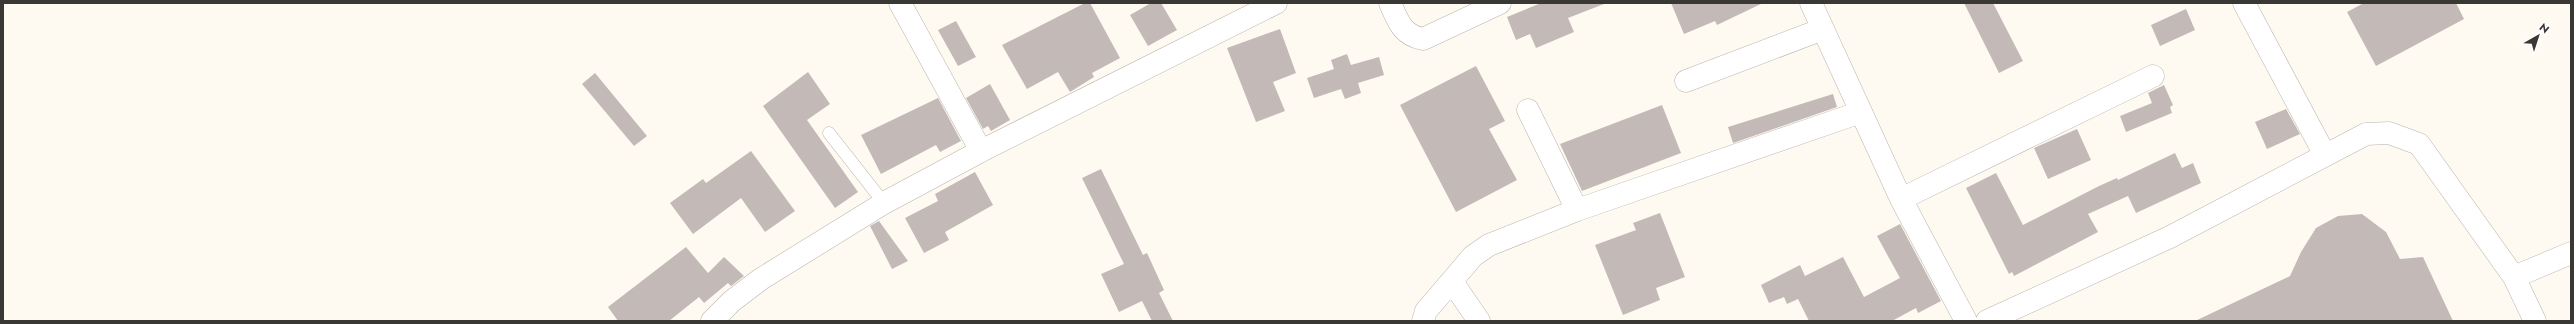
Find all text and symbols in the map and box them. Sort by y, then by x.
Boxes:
north arrow [2518,16,2558,56]
text: N [2536,19,2553,37]

